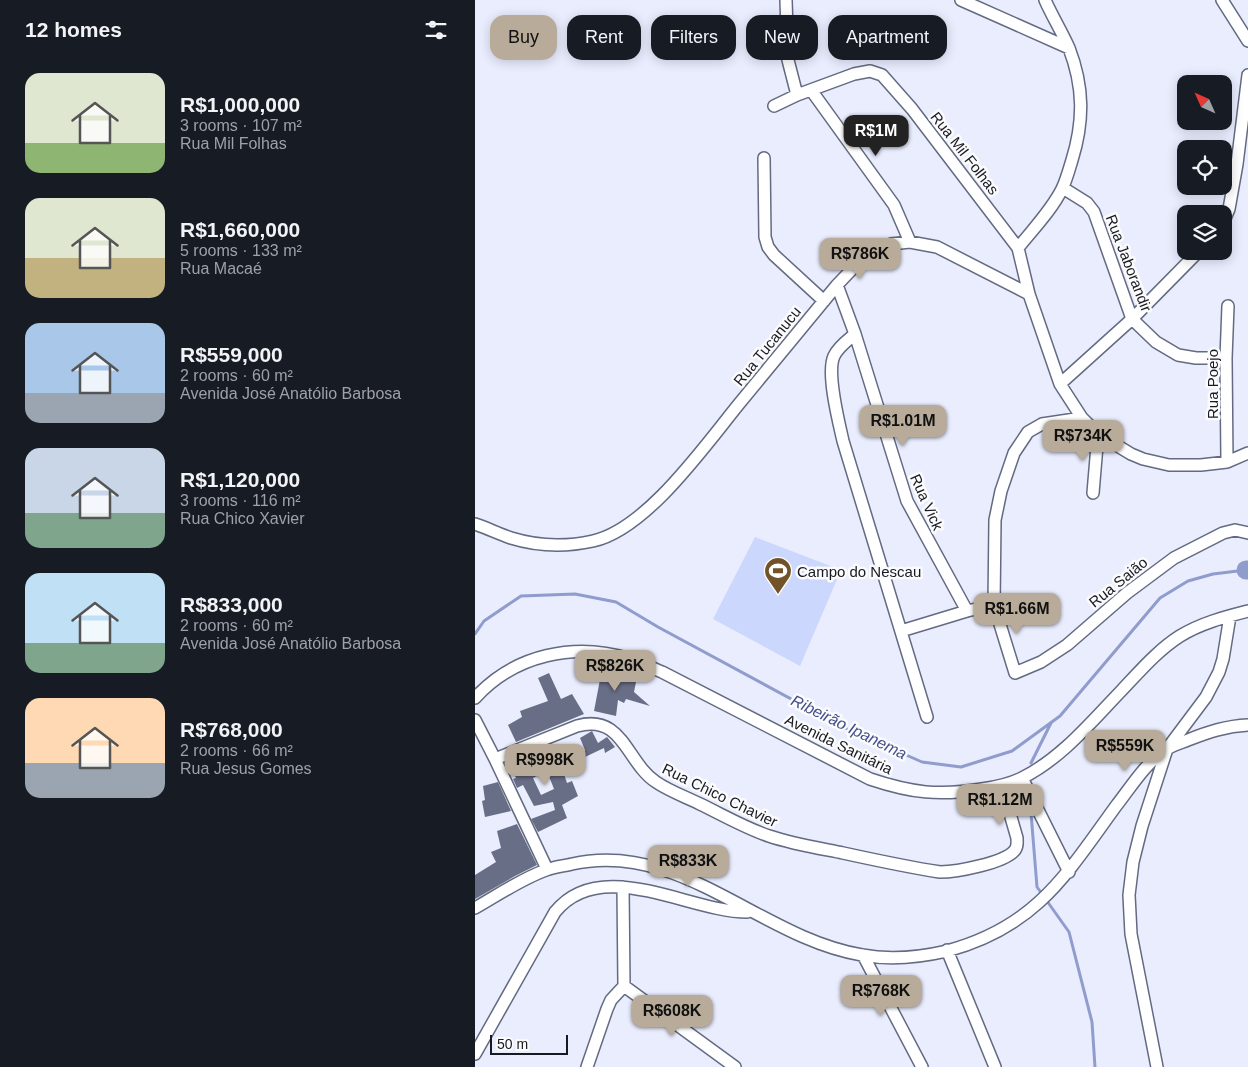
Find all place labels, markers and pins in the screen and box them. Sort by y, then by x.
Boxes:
pin: R$1M [846,114,906,157]
pin: R$786K [819,238,901,280]
pin: R$1.01M [857,404,949,447]
pin: R$734K [1042,420,1124,462]
sports icon: Campo do Nescau [763,556,793,595]
place label: Campo do Nescau [797,563,921,580]
pin: R$1.66M [971,592,1063,635]
pin: R$826K [574,650,656,692]
pin: R$559K [1084,730,1166,772]
pin: R$998K [504,744,586,786]
pin: R$1.12M [954,784,1046,826]
pin: R$833K [647,844,729,887]
pin: R$768K [840,974,922,1017]
pin: R$608K [631,994,713,1037]

